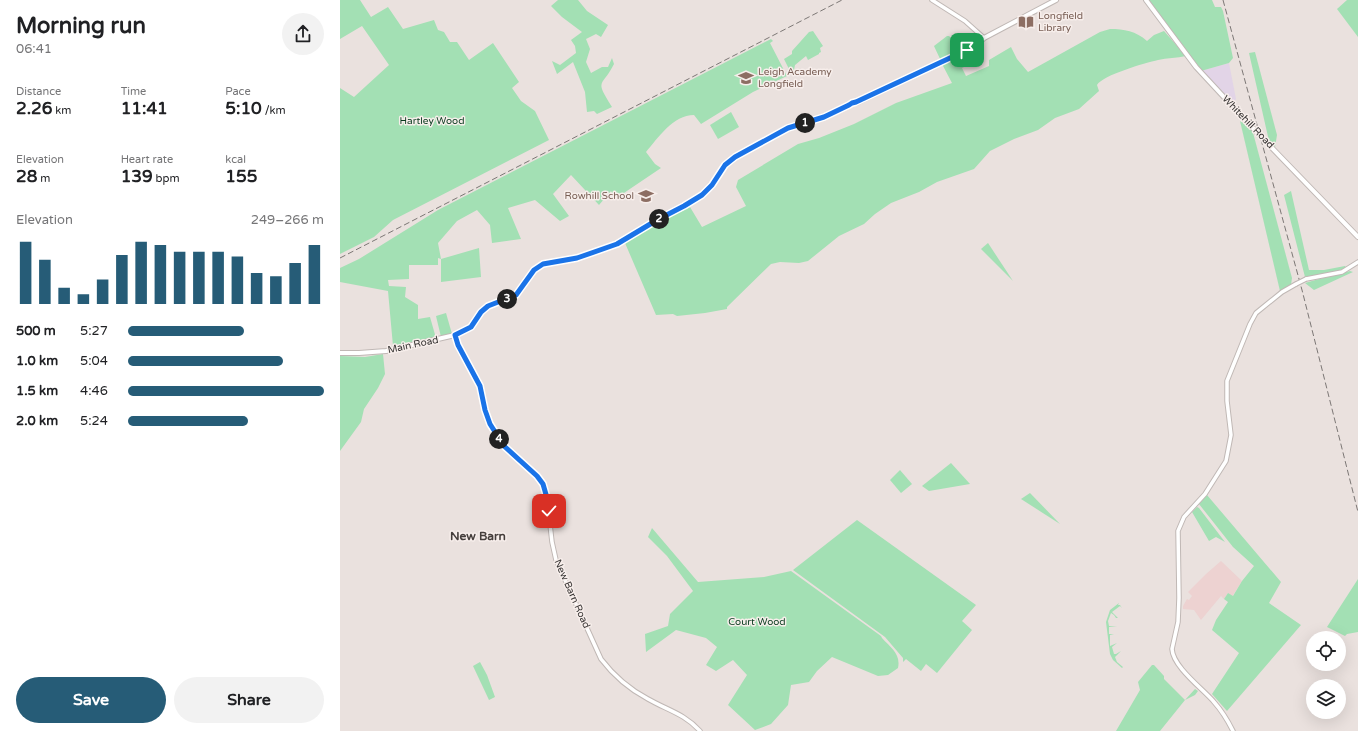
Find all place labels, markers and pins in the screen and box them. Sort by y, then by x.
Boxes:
place label: Longfield Library [1038,10,1083,34]
library icon: Longfield Library [1017,13,1035,31]
pin [950,33,984,67]
place label: Leigh Academy Longfield [758,66,832,90]
school or university icon: Leigh Academy Longfield [737,69,755,87]
pin: 1 [795,113,815,133]
school or university icon: Rowhill School [637,187,655,205]
place label: Rowhill School [565,190,634,202]
pin: 2 [649,209,669,229]
pin: 3 [497,289,517,309]
pin: 4 [489,429,509,449]
pin [532,494,566,528]

